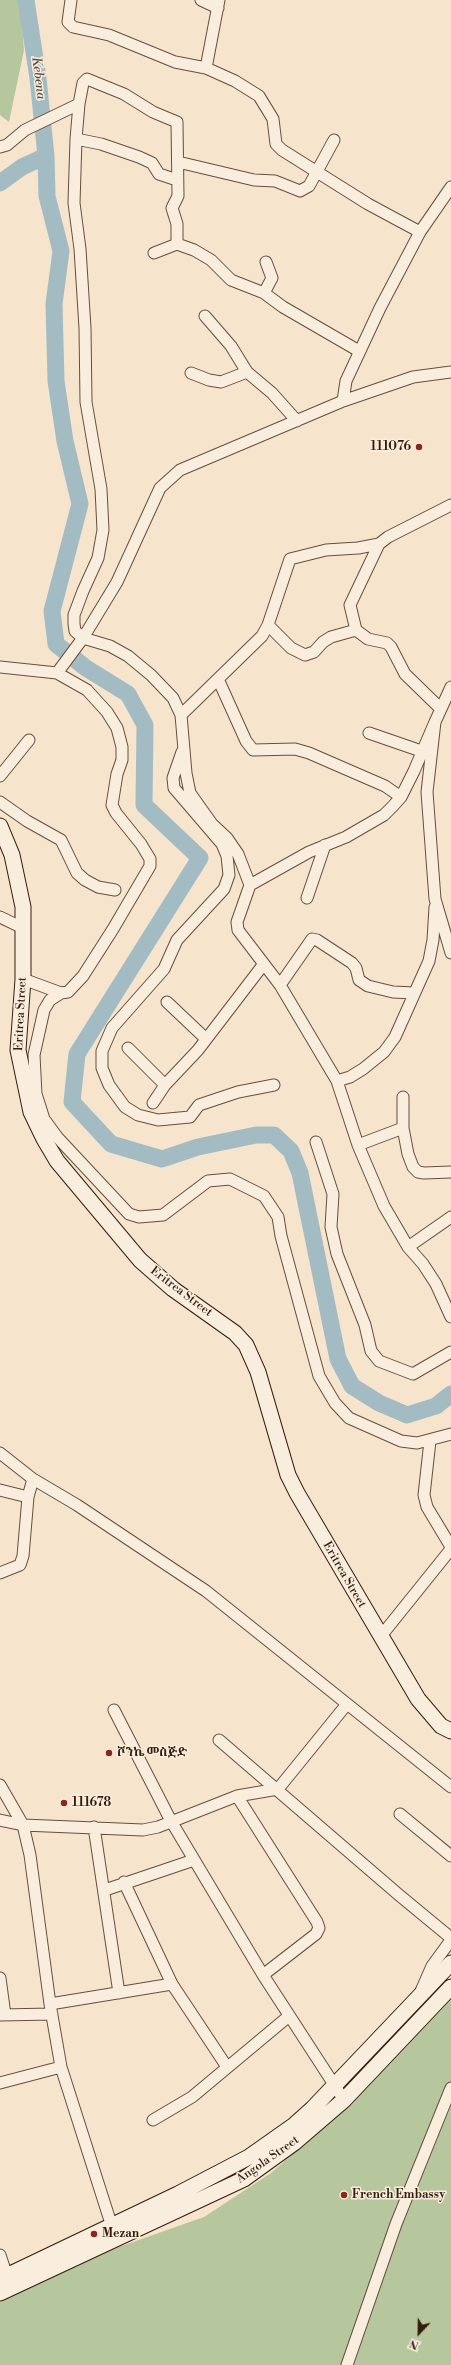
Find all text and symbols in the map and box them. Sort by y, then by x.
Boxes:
water label: Kebena [28,56,48,100]
place label: 111076 [371,440,411,454]
marker: 111076 [414,442,424,452]
street label: Eritrea Street [12,977,30,1051]
street label: Eritrea Street [147,1264,215,1320]
street label: Eritrea Street [319,1539,369,1611]
place label: ሾንኬ መስጅድ [117,1746,187,1760]
marker: ሾንኬ መስጅድ [104,1748,114,1758]
place label: 111678 [72,1796,111,1810]
marker: 111678 [59,1798,69,1808]
street label: Angola Street [234,2133,302,2187]
place label: French Embassy [352,2188,445,2202]
marker: French Embassy [339,2190,349,2200]
place label: Mezan [102,2227,139,2241]
marker: Mezan [89,2229,99,2239]
north arrow [399,2313,439,2353]
text: N [408,2336,421,2352]

